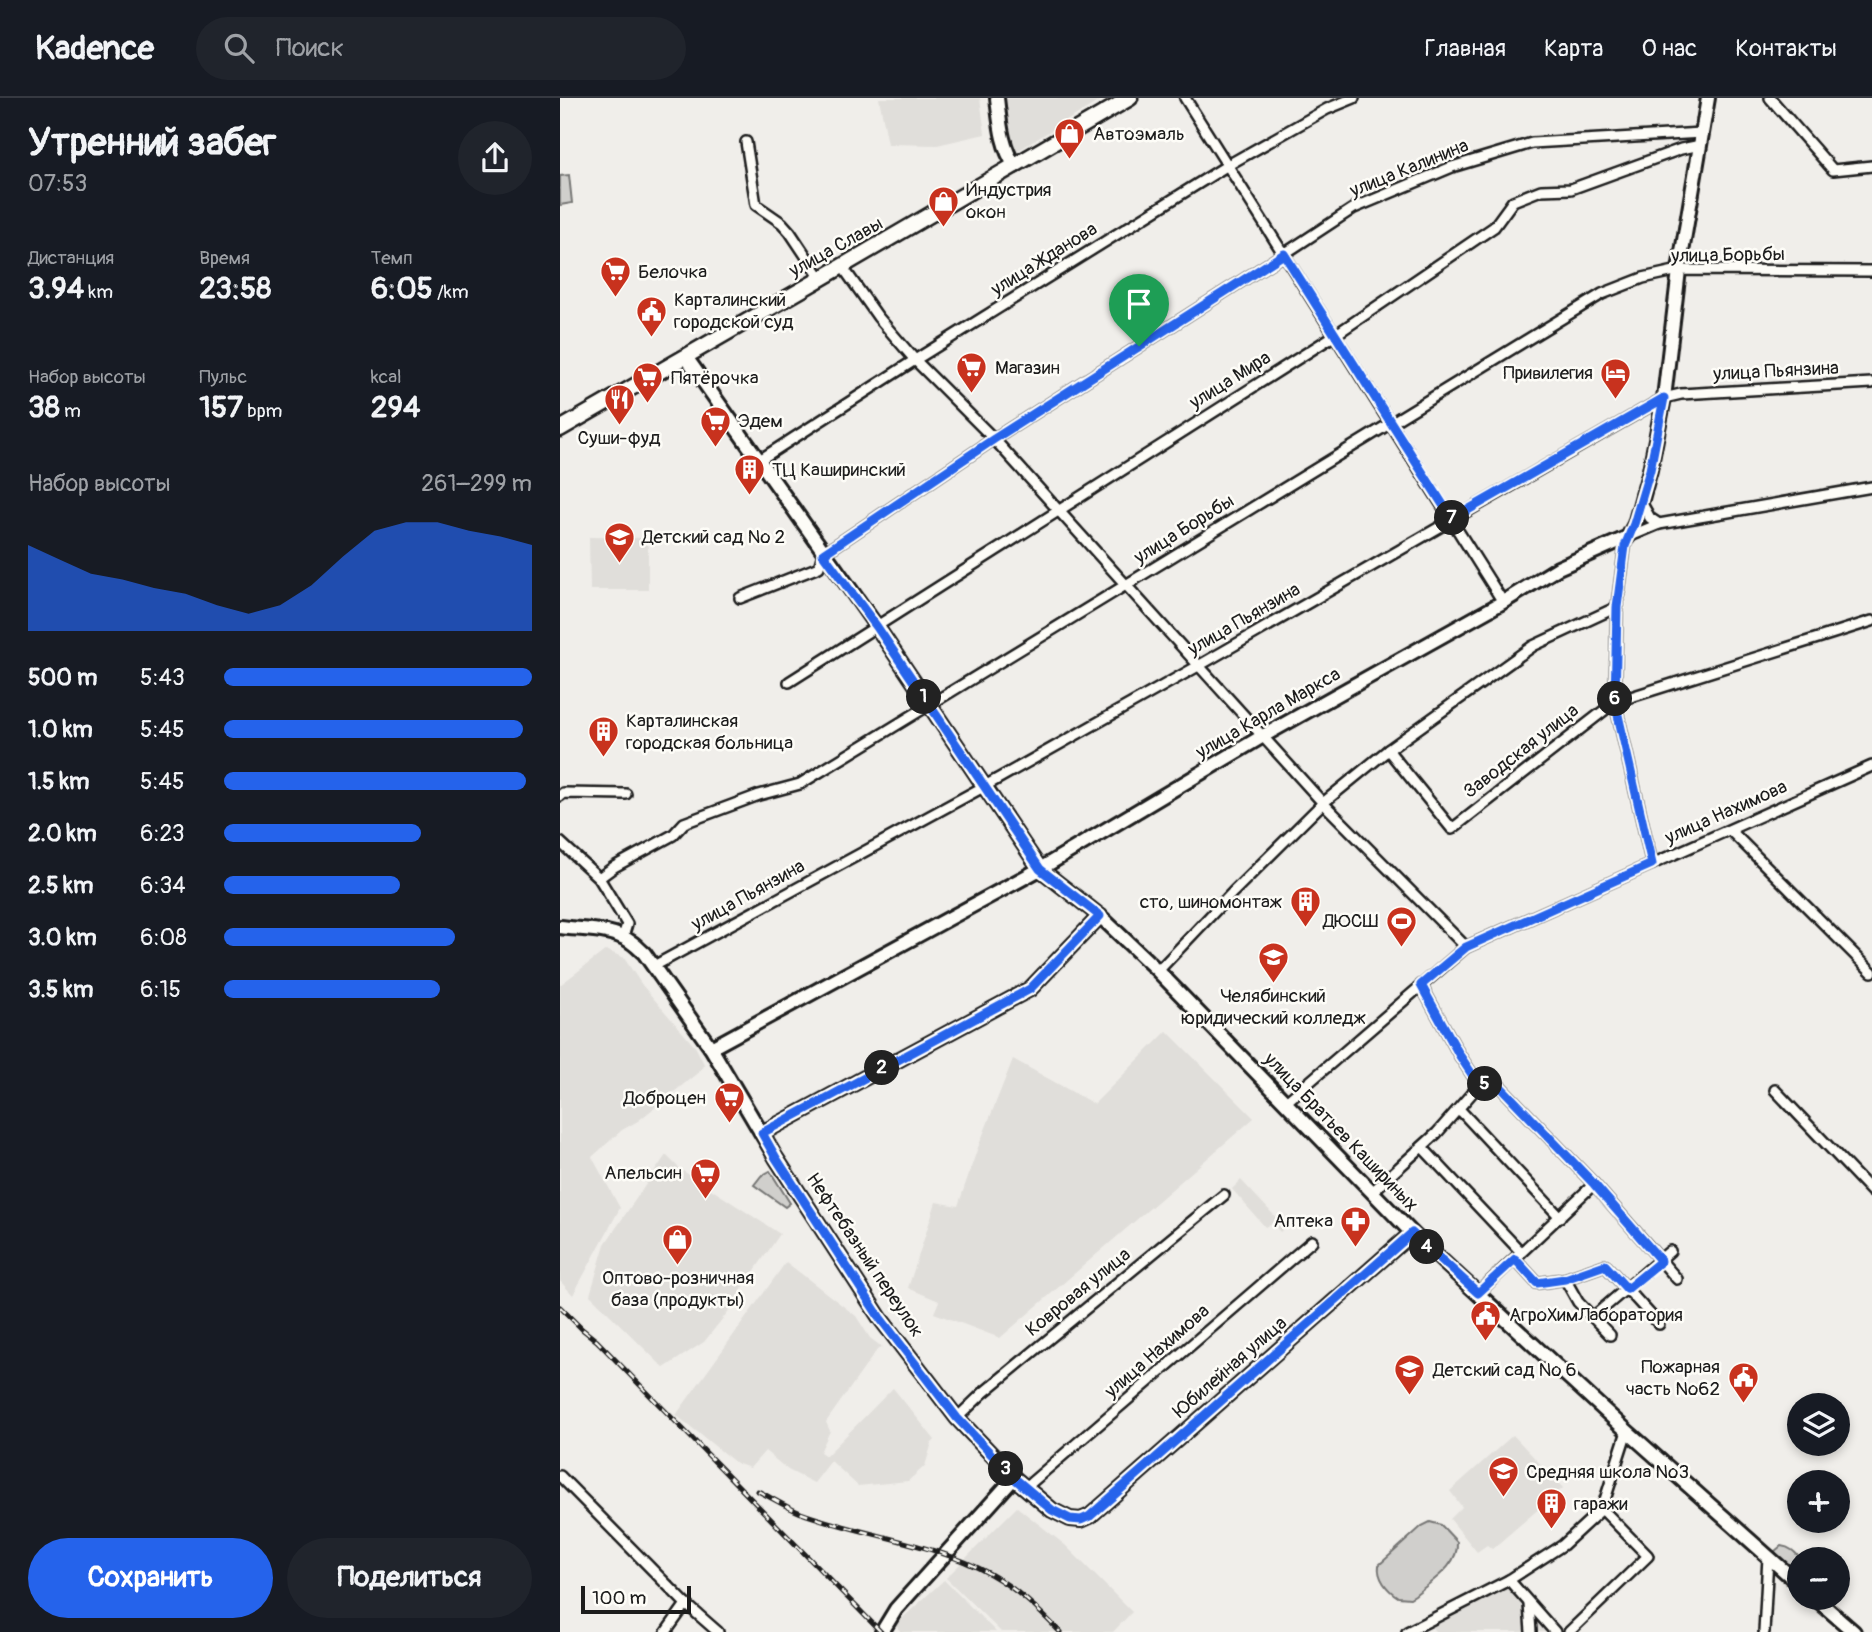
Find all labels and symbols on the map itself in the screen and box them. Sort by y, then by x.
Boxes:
shop icon: Автоэмаль [1053,117,1087,161]
place label: Автоэмаль [1093,122,1185,146]
street label: улица Калинина [1345,133,1472,203]
place label: Индустрия окон [966,178,1052,224]
shop icon: Индустрия окон [926,184,960,228]
street label: улица Славы [784,211,887,283]
street label: улица Жданова [986,217,1102,302]
street label: улица Борьбы [1670,242,1785,268]
supermarket icon: Белочка [598,255,632,299]
place label: Белочка [638,260,707,284]
pin [1109,274,1169,346]
place label: Карталинский городской суд [674,288,794,334]
public building icon: Карталинский городской суд [634,294,668,338]
street label: улица Мира [1184,346,1275,415]
supermarket icon: Магазин [955,351,989,395]
place label: Магазин [995,356,1060,380]
hotel icon: Привилегия [1599,356,1633,400]
street label: улица Пьянзина [1711,356,1840,386]
supermarket icon: Пятёрочка [631,361,665,405]
place label: Привилегия [1503,361,1593,385]
place label: Пятёрочка [671,366,759,390]
restaurant icon: Суши-фуд [602,382,636,426]
supermarket icon: Эдем [698,404,732,448]
place label: Эдем [738,409,783,433]
place label: Суши-фуд [578,426,661,450]
building icon: ТЦ Каширинский [732,453,766,497]
place label: ТЦ Каширинский [772,458,906,482]
street label: улица Борьбы [1129,489,1239,570]
pin: 7 [1434,500,1470,536]
school or university icon: Детский сад № 2 [602,520,636,564]
place label: Детский сад № 2 [641,525,785,549]
street label: улица Пьянзина [1183,577,1305,661]
street label: улица Карла Маркса [1191,662,1345,765]
pin: 1 [906,680,942,714]
pin: 6 [1598,682,1632,716]
street label: Заводская улица [1459,698,1584,804]
place label: Карталинская городская больница [626,709,793,755]
building icon: Карталинская городская больница [586,715,620,759]
street label: улица Нахимова [1660,774,1791,850]
street label: улица Пьянзина [686,854,809,937]
building icon: сто, шиномонтаж [1288,885,1322,929]
place label: сто, шиномонтаж [1140,890,1283,914]
sports icon: ДЮСШ [1384,904,1418,948]
place label: ДЮСШ [1322,909,1378,933]
school or university icon: Челябинский юридический колледж [1256,940,1290,984]
place label: Челябинский юридический колледж [1180,984,1366,1030]
street label: улица Братьев Кашириных [1258,1047,1423,1217]
pin: 2 [864,1051,900,1086]
pin: 5 [1468,1066,1502,1102]
supermarket icon: Доброцен [712,1081,746,1125]
place label: Доброцен [623,1086,706,1110]
supermarket icon: Апельсин [688,1156,722,1200]
place label: Апельсин [604,1161,682,1185]
street label: Нефтебазный переулок [801,1168,929,1342]
pharmacy icon: Аптека [1339,1204,1373,1248]
place label: Аптека [1273,1209,1333,1233]
shop icon: Оптово-розничная база (продукты) [661,1222,695,1266]
pin: 4 [1410,1230,1444,1264]
street label: Ковровая улица [1021,1242,1135,1342]
place label: Оптово-розничная база (продукты) [602,1266,754,1312]
public building icon: АгроХимЛаборатория [1469,1298,1503,1342]
street label: улица Нахимова [1099,1299,1214,1404]
place label: АгроХимЛаборатория [1509,1303,1683,1327]
street label: Юбилейная улица [1168,1311,1292,1423]
school or university icon: Детский сад № 6 [1393,1353,1427,1397]
place label: Пожарная часть №62 [1625,1355,1720,1401]
place label: Детский сад № 6 [1432,1358,1577,1382]
public building icon: Пожарная часть №62 [1726,1361,1760,1405]
pin: 3 [988,1452,1024,1486]
school or university icon: Средняя школа №3 [1486,1455,1520,1499]
place label: Средняя школа №3 [1526,1460,1689,1484]
building icon: гаражи [1534,1487,1568,1531]
place label: гаражи [1574,1492,1628,1516]
scale bar [581,1583,691,1615]

